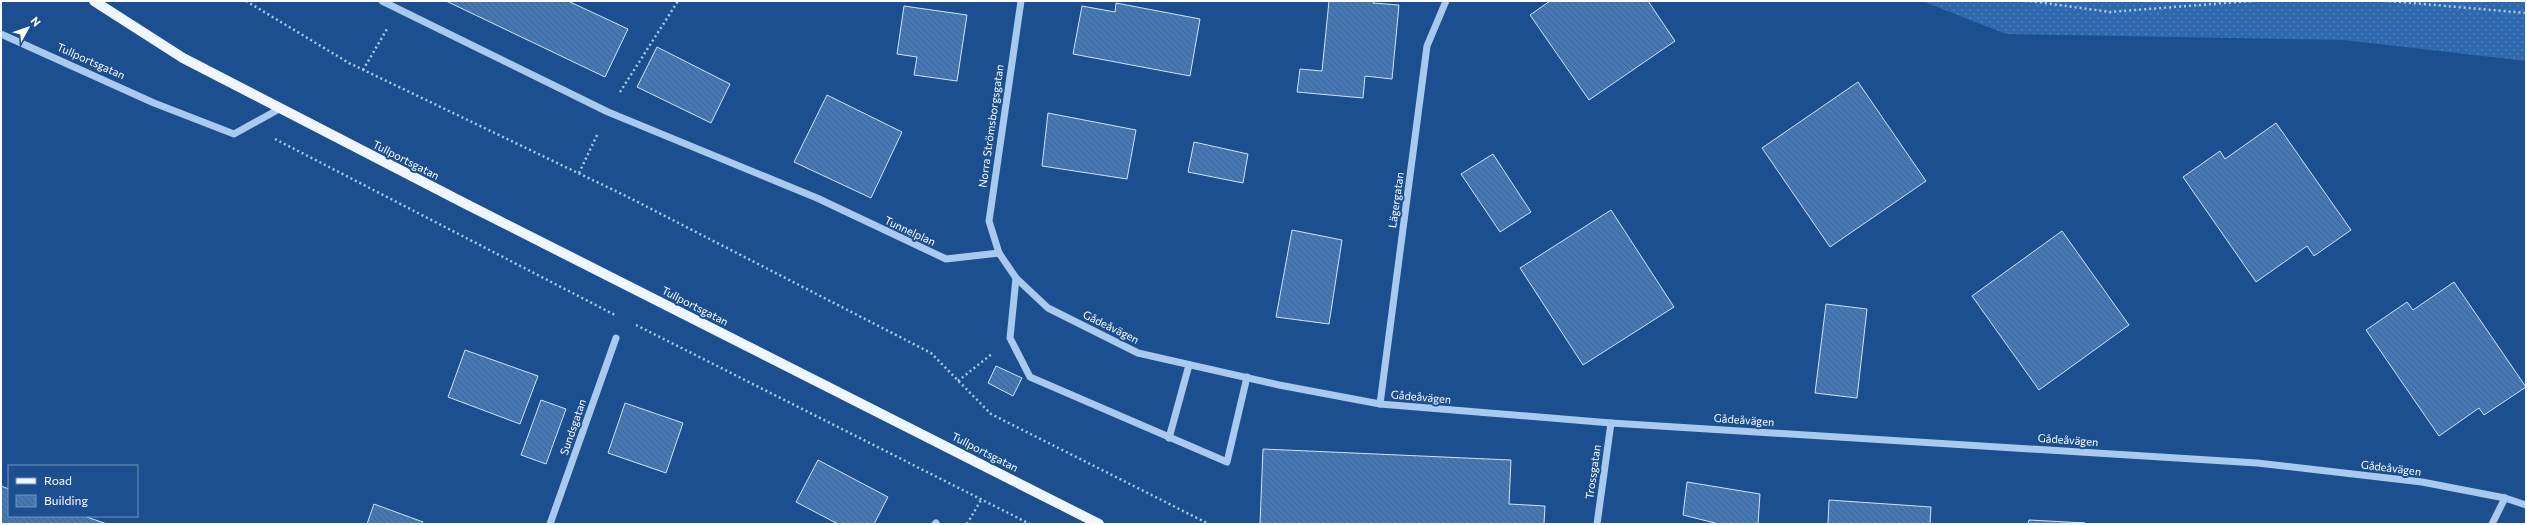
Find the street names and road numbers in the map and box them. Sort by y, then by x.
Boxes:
street label: Tullportsgatan [55,40,127,81]
street label: Norra Strömsborgsgatan [975,63,1006,188]
street label: Tullportsgatan [371,137,442,182]
street label: Lägergatan [1385,171,1406,229]
street label: Tunnelplan [883,213,938,248]
street label: Tullportsgatan [660,283,731,328]
street label: Gådeåvägen [1081,307,1141,346]
street label: Gådeåvägen [1390,387,1452,406]
street label: Sundsgatan [557,397,588,457]
street label: Gådeåvägen [1713,411,1775,428]
street label: Tullportsgatan [950,429,1021,474]
street label: Gådeåvägen [2037,431,2099,448]
street label: Trossgatan [1582,444,1603,500]
street label: Gådeåvägen [2360,457,2422,478]

